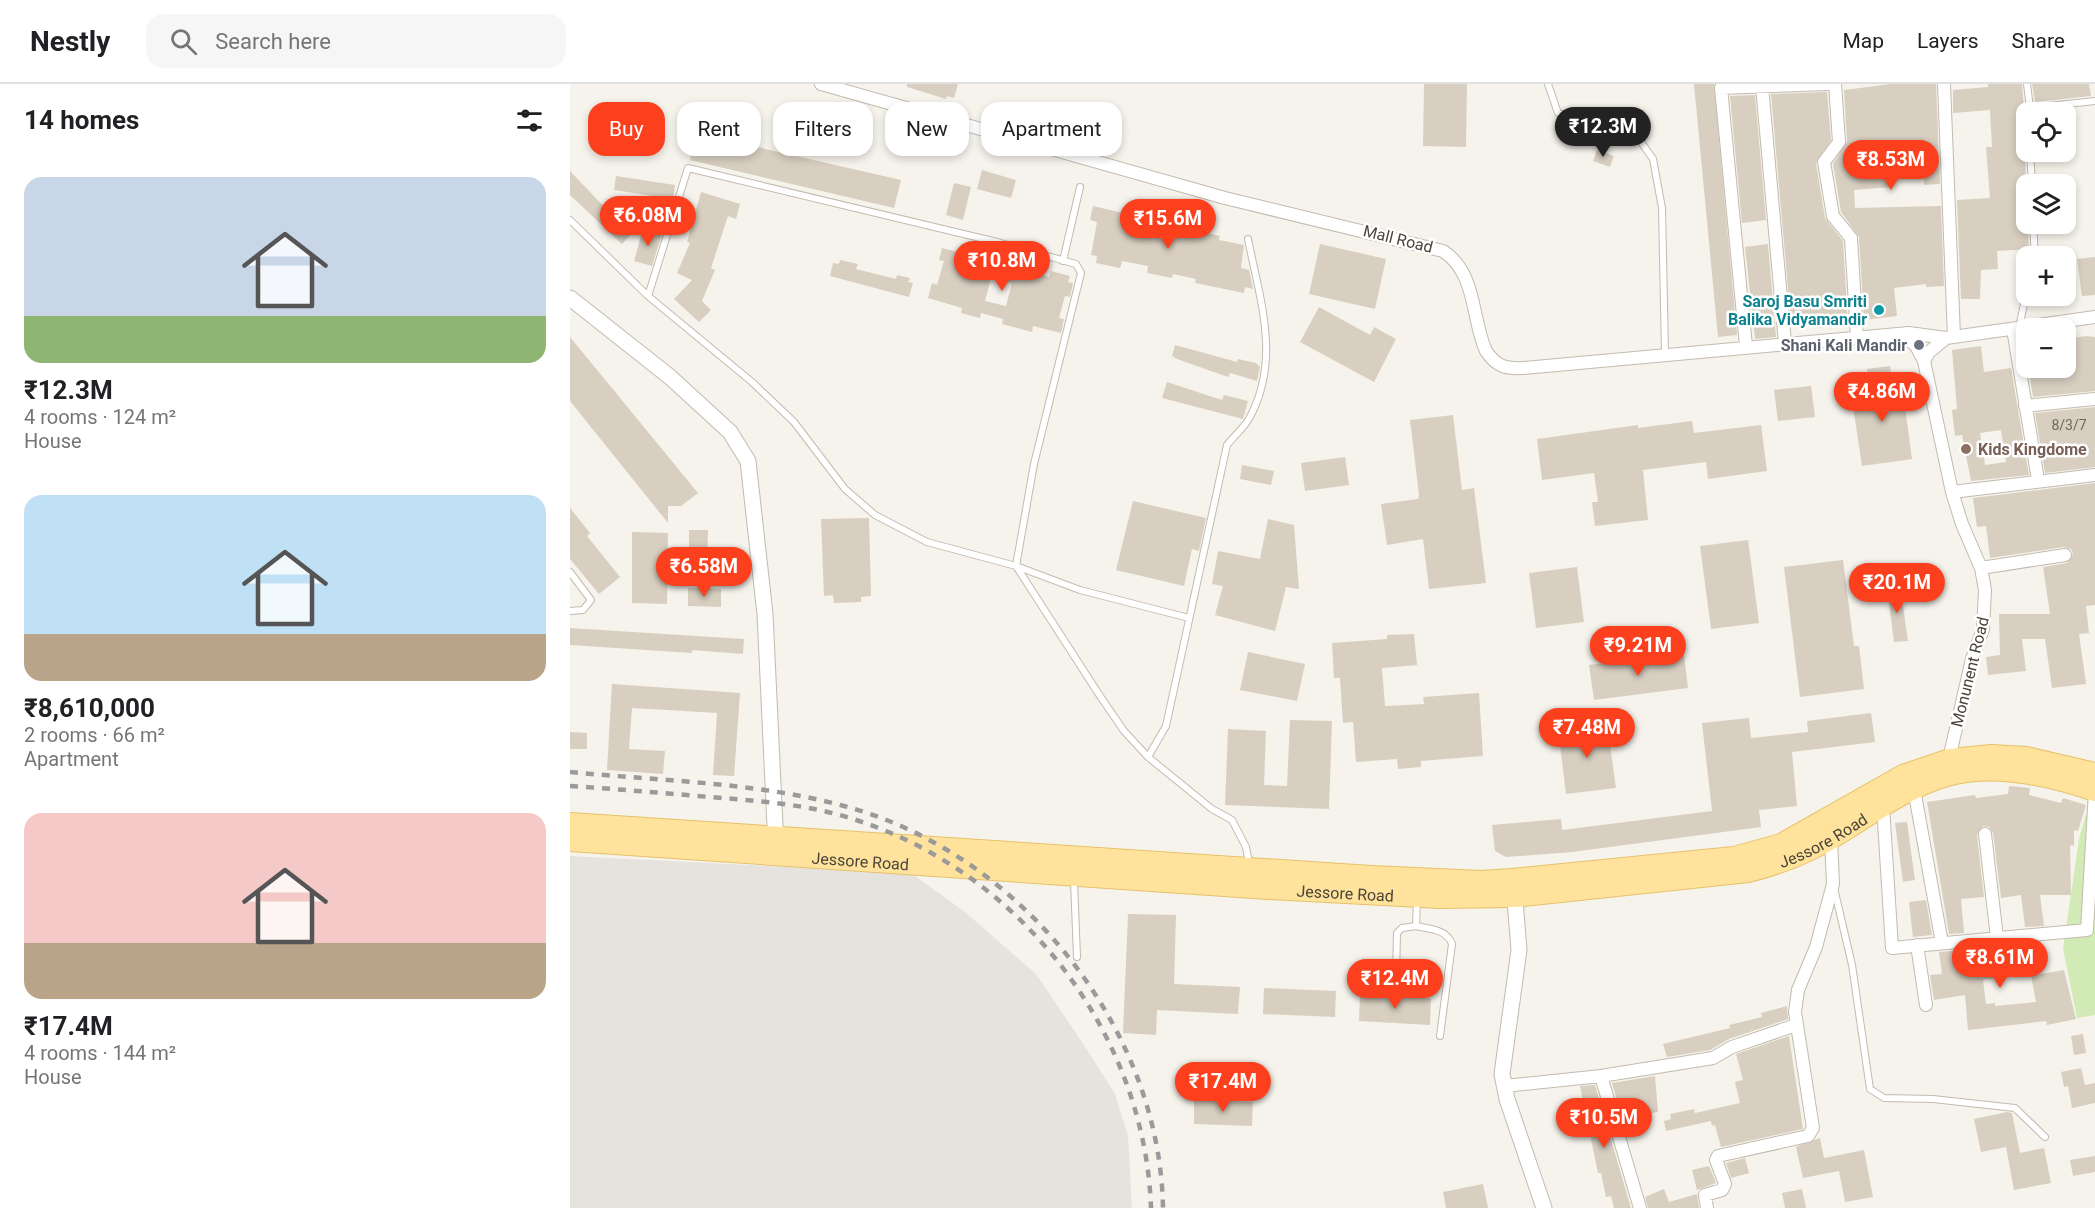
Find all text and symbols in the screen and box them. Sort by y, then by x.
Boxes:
search box [146,14,566,68]
text: Nestly [30,25,110,58]
icon: search [167,25,200,58]
text: Search here [215,29,331,54]
text: Map [1842,29,1884,53]
text: Layers [1917,29,1978,53]
text: Share [2011,29,2065,53]
chip: Buy [588,102,665,156]
chip: Rent [677,102,761,156]
chip: Filters [773,102,873,156]
chip: New [885,102,969,156]
chip: Apartment [981,102,1122,156]
map controls [2016,102,2076,378]
button: locate [2016,102,2076,162]
icon: filters [513,104,546,137]
text: 14 homes [24,105,139,135]
pin: ₹12.3M [1554,107,1652,158]
text: ₹12.3M [1569,114,1637,138]
pin: ₹8.53M [1842,140,1940,191]
text: ₹8.53M [1857,147,1925,171]
button: layers [2016,174,2076,234]
pin: ₹6.08M [599,196,697,247]
pin: ₹15.6M [1119,199,1217,250]
text: ₹6.08M [614,203,682,227]
text: ₹15.6M [1134,206,1202,230]
icon: home [231,216,339,324]
street label: Mall Road [1361,221,1435,257]
pin: ₹10.8M [953,241,1051,292]
button: + [2016,246,2076,306]
text: ₹10.8M [968,248,1036,272]
place label: Saroj Basu Smriti Balika Vidyamandir [1728,292,1867,329]
marker: Saroj Basu Smriti Balika Vidyamandir [1872,303,1886,317]
button: − [2016,318,2076,378]
place label: Shani Kali Mandir [1781,336,1907,355]
marker: Shani Kali Mandir [1912,338,1926,352]
pin: ₹4.86M [1833,372,1931,423]
text: ₹12.3M [24,375,113,405]
text: ₹4.86M [1848,379,1916,403]
text: 4 rooms · 124 m² [24,405,176,429]
house number: 8/3/7 [2051,417,2087,433]
text: House [24,429,82,453]
place label: Kids Kingdome [1978,440,2087,459]
marker: Kids Kingdome [1959,442,1973,456]
icon: home [231,534,339,642]
pin: ₹6.58M [655,547,753,598]
text: ₹6.58M [670,554,738,578]
pin: ₹20.1M [1848,563,1946,614]
text: ₹20.1M [1863,570,1931,594]
street label: Monunent Road [1947,615,1993,729]
pin: ₹9.21M [1589,626,1687,677]
text: ₹9.21M [1604,633,1672,657]
text: ₹8,610,000 [24,693,155,723]
pin: ₹7.48M [1538,708,1636,759]
text: ₹7.48M [1553,715,1621,739]
text: 2 rooms · 66 m² [24,723,165,747]
text: Apartment [24,747,119,771]
street label: Jessore Road [1776,809,1871,872]
street label: Jessore Road [811,848,910,874]
icon: home [231,852,339,960]
street label: Jessore Road [1296,881,1394,905]
pin: ₹8.61M [1951,938,2049,989]
text: ₹8.61M [1966,945,2034,969]
pin: ₹12.4M [1346,959,1444,1010]
text: ₹12.4M [1361,966,1429,990]
text: ₹17.4M [24,1011,113,1041]
text: 4 rooms · 144 m² [24,1041,176,1065]
pin: ₹17.4M [1174,1062,1272,1113]
text: House [24,1065,82,1089]
text: ₹17.4M [1189,1069,1257,1093]
pin: ₹10.5M [1555,1098,1653,1149]
text: ₹10.5M [1570,1105,1638,1129]

